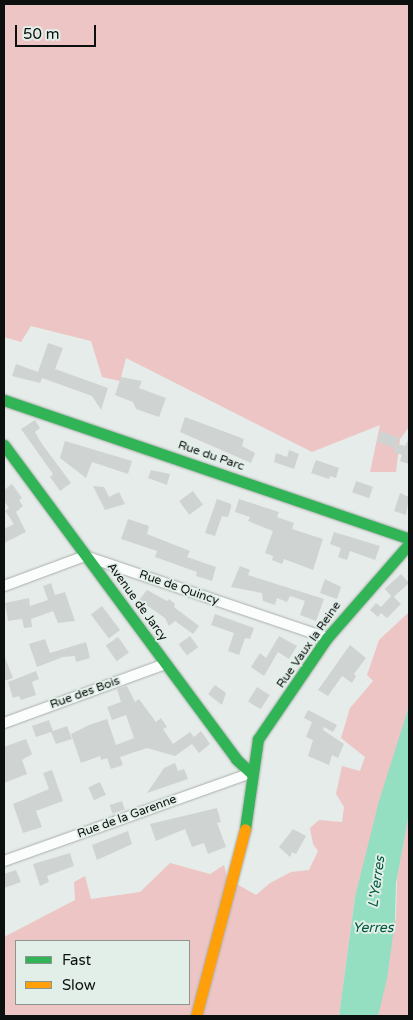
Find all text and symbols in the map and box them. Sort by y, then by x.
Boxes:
scale bar [18,15,99,47]
text: 50 m [23,25,60,43]
street label: Rue du Parc [176,438,246,474]
street label: Avenue de Jarcy [104,560,170,644]
street label: Rue de Quincy [137,568,221,608]
street label: Rue Vaux la Reine [274,599,344,691]
street label: Rue des Bois [48,674,122,712]
street label: Rue de la Garenne [75,792,179,842]
water label: L'Yerres [365,855,389,909]
water label: Yerres [353,920,393,936]
legend [15,940,190,1005]
text: Fast [62,951,91,969]
text: Slow [62,976,96,994]

